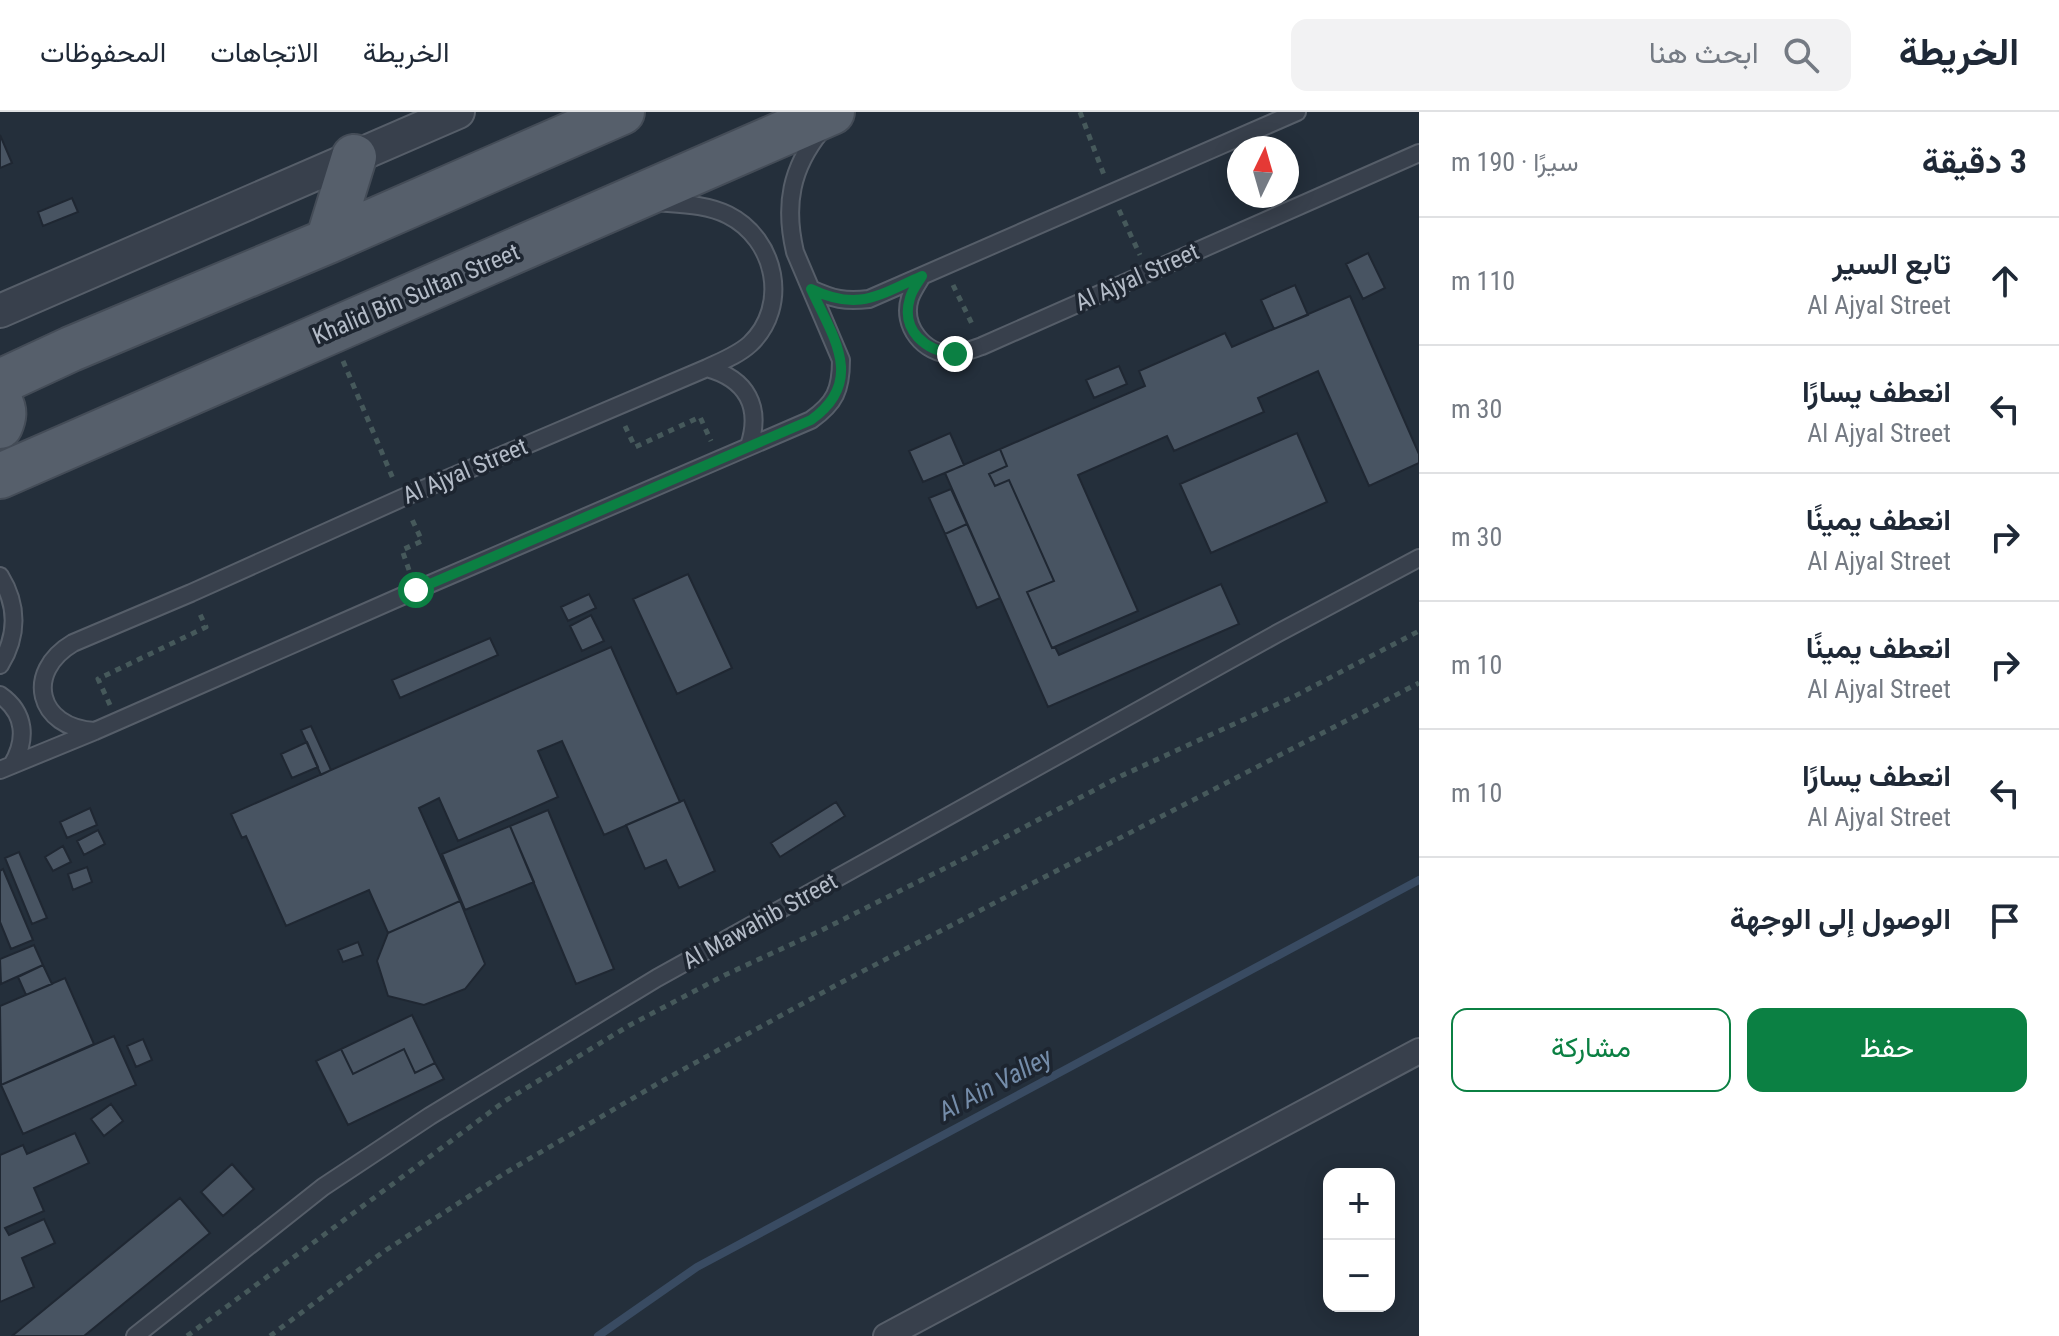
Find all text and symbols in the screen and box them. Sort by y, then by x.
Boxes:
search box [1291,19,1851,91]
text: الخريطة [1899,30,2019,74]
icon: search [1779,33,1823,77]
text: ابحث هنا [1649,35,1759,70]
text: المحفوظات [40,36,166,69]
text: الاتجاهات [210,36,319,69]
text: الخريطة [363,36,449,69]
north arrow [1227,136,1299,208]
text: 3 دقيقة [1922,141,2027,181]
text: سيرًا · 190 m [1451,147,1578,177]
street label: Al Ajyal Street [1071,237,1203,317]
street label: Khalid Bin Sultan Street [308,238,524,350]
text: تابع السير [1832,246,1951,281]
icon: ahead [1983,259,2027,303]
text: 110 m [1451,266,1515,296]
text: Al Ajyal Street [1807,290,1951,320]
route end [937,336,973,372]
text: انعطف يسارًا [1802,374,1951,409]
icon: left [1983,387,2027,431]
text: 30 m [1451,394,1502,424]
text: Al Ajyal Street [1807,418,1951,448]
street label: Al Ajyal Street [398,432,532,510]
text: انعطف يمينًا [1806,502,1951,537]
icon: right [1983,515,2027,559]
text: 30 m [1451,522,1502,552]
text: Al Ajyal Street [1807,546,1951,576]
route start [398,572,434,608]
text: انعطف يمينًا [1806,630,1951,665]
icon: right [1983,643,2027,687]
text: 10 m [1451,650,1502,680]
text: Al Ajyal Street [1807,674,1951,704]
text: انعطف يسارًا [1802,758,1951,793]
icon: left [1983,771,2027,815]
text: 10 m [1451,778,1502,808]
text: Al Ajyal Street [1807,802,1951,832]
street label: Al Mawahib Street [678,867,842,975]
icon: arrive [1983,899,2027,943]
text: الوصول إلى الوجهة [1730,901,1951,936]
button: مشاركة [1451,1008,1731,1092]
button: حفظ [1747,1008,2027,1092]
water label: Al Ain Valley [932,1041,1058,1127]
map controls [1323,1168,1395,1312]
button: + [1323,1168,1395,1240]
button: − [1323,1240,1395,1312]

